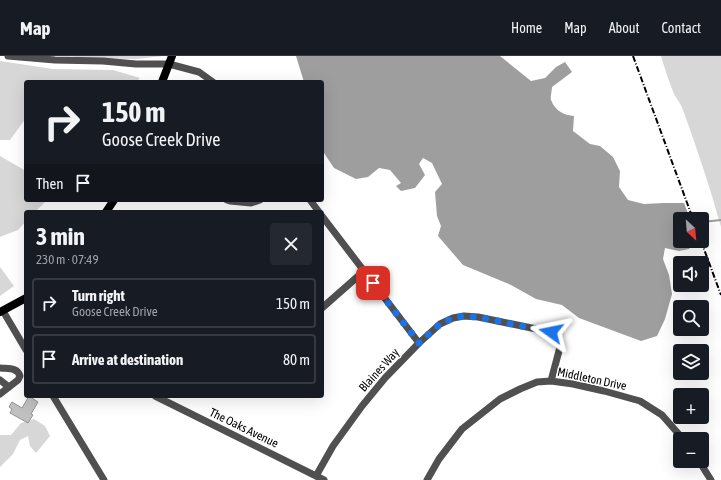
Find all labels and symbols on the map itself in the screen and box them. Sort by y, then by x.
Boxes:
north arrow [673,212,709,248]
pin [356,266,390,300]
position arrow [530,311,572,353]
street label: Blaines Way [356,346,402,394]
street label: Middleton Drive [556,365,628,393]
street label: The Oaks Avenue [207,405,281,451]

